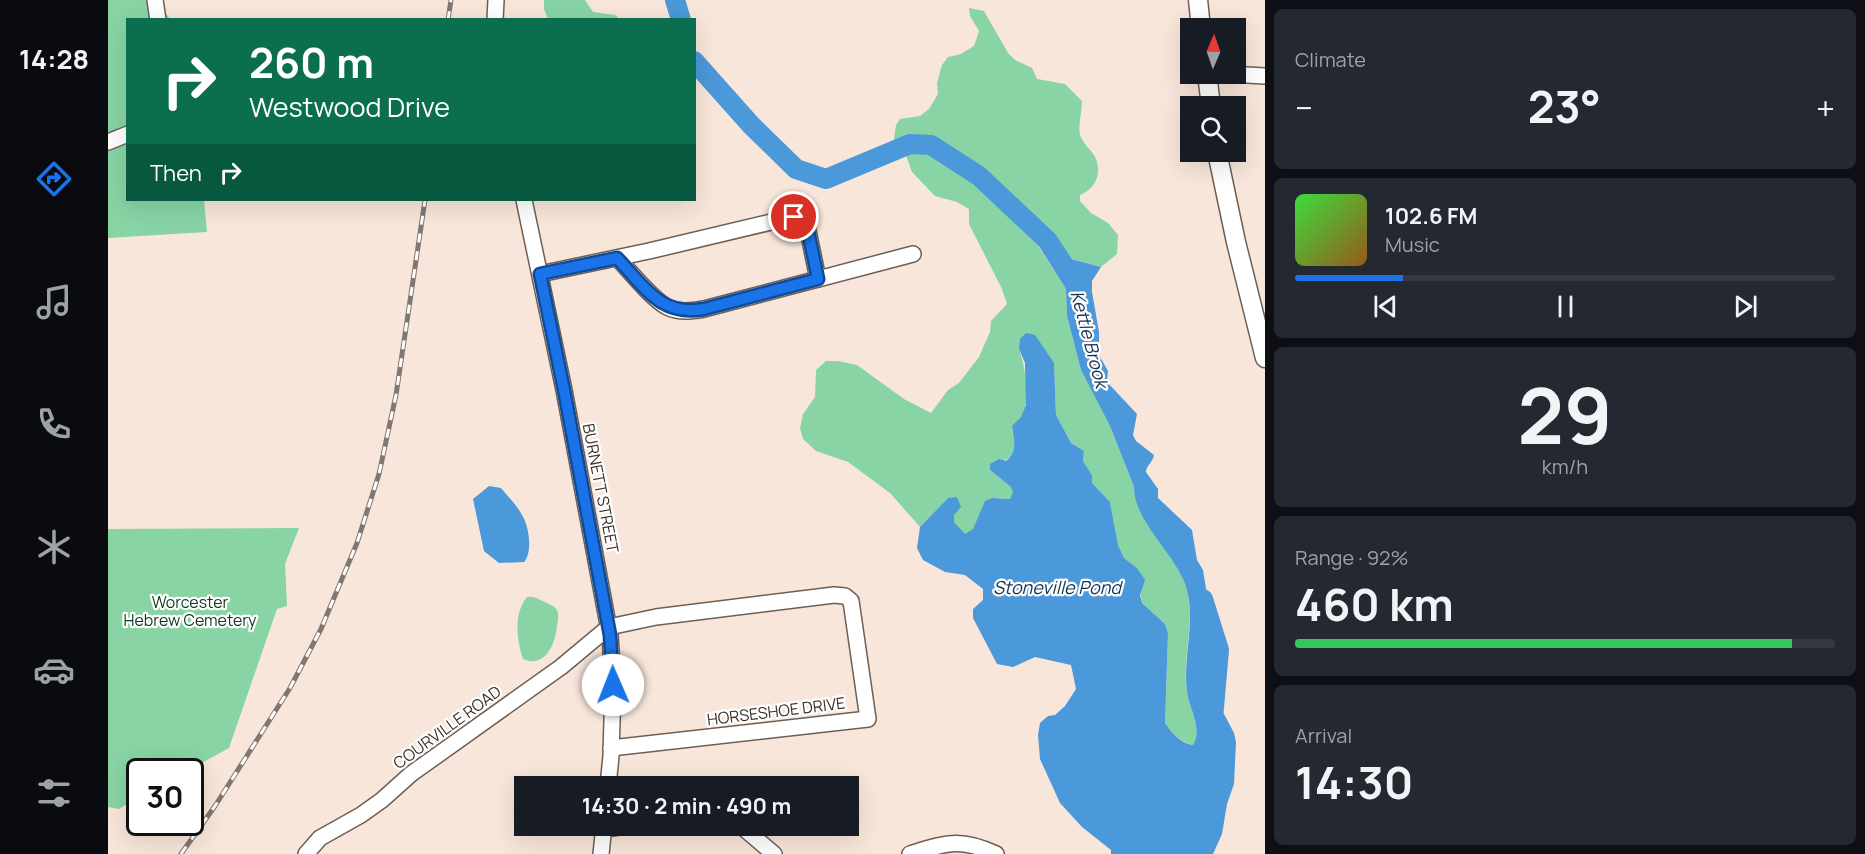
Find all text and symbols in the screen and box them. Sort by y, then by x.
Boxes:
north arrow [1180,18,1246,84]
map controls [1180,18,1246,162]
text: 260 m [249,33,374,91]
text: 14:28 [19,40,89,77]
icon: right [150,42,228,120]
text: Climate [1295,46,1366,73]
text: 23° [1528,75,1601,137]
text: − [1295,85,1313,130]
text: + [1816,85,1835,130]
text: Westwood Drive [249,88,450,125]
button: search [1180,96,1246,162]
icon: right [214,156,247,189]
icon: directions [33,158,75,200]
text: Then [150,158,202,188]
pin [768,191,819,242]
icon: arrive [777,200,810,233]
text: 102.6 FM [1385,201,1477,231]
text: Music [1385,231,1440,258]
icon: music [33,281,75,323]
water label: Kettle Brook [1066,288,1115,393]
icon: previous [1369,290,1402,323]
icon: pause [1549,290,1582,323]
icon: next [1729,290,1762,323]
text: 29 [1518,361,1612,467]
icon: phone [33,403,75,445]
street label: BURNETT STREET [578,421,624,555]
text: km/h [1542,453,1588,480]
icon: climate [33,526,75,568]
text: Range · 92% [1295,544,1409,571]
text: 460 km [1295,573,1454,635]
water label: Stoneville Pond [993,575,1123,599]
park label: Worcester Hebrew Cemetery [124,591,257,631]
icon: car [33,649,75,691]
position arrow [581,653,645,717]
street label: COURVILLE ROAD [389,680,506,774]
street label: HORSESHOE DRIVE [706,692,846,730]
text: Arrival [1295,722,1352,749]
text: 14:30 [1295,751,1413,813]
speed limit sign: 30 [126,758,204,836]
icon: filters [33,772,75,814]
text: 14:30 · 2 min · 490 m [582,791,791,821]

